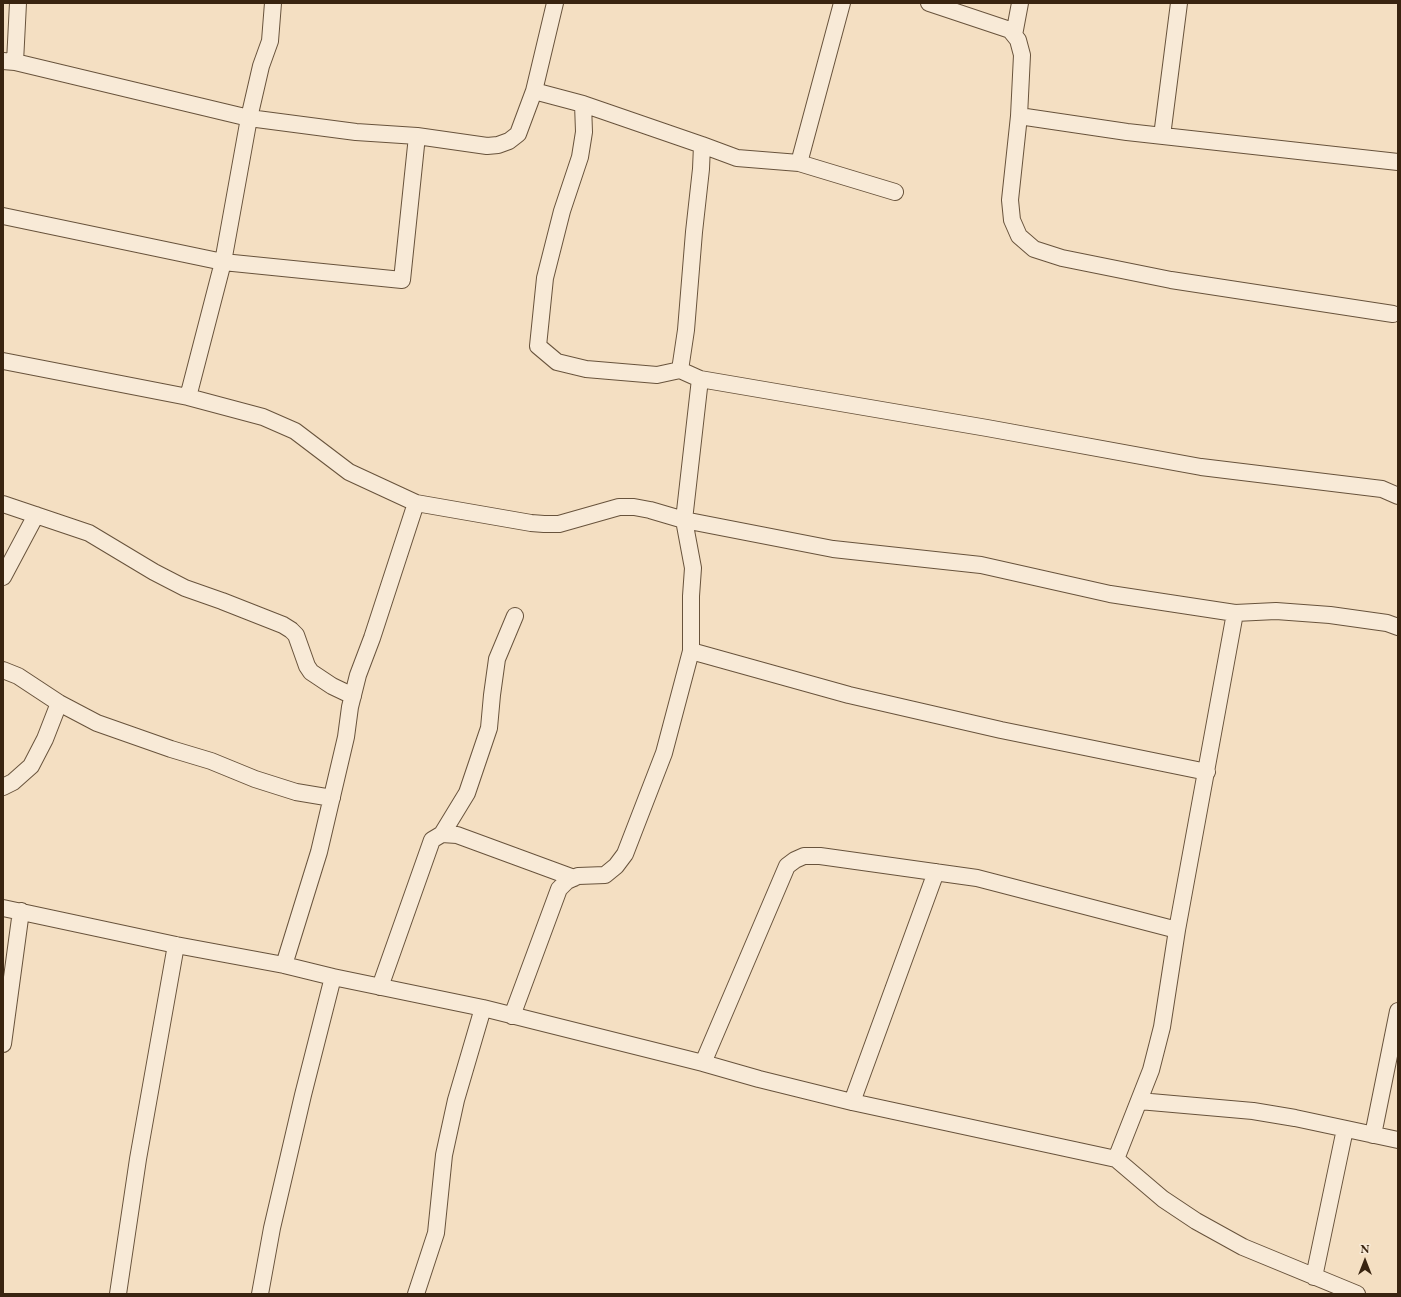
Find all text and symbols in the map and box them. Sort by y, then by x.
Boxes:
north arrow [1345,1241,1385,1281]
text: N [1361,1242,1369,1256]

